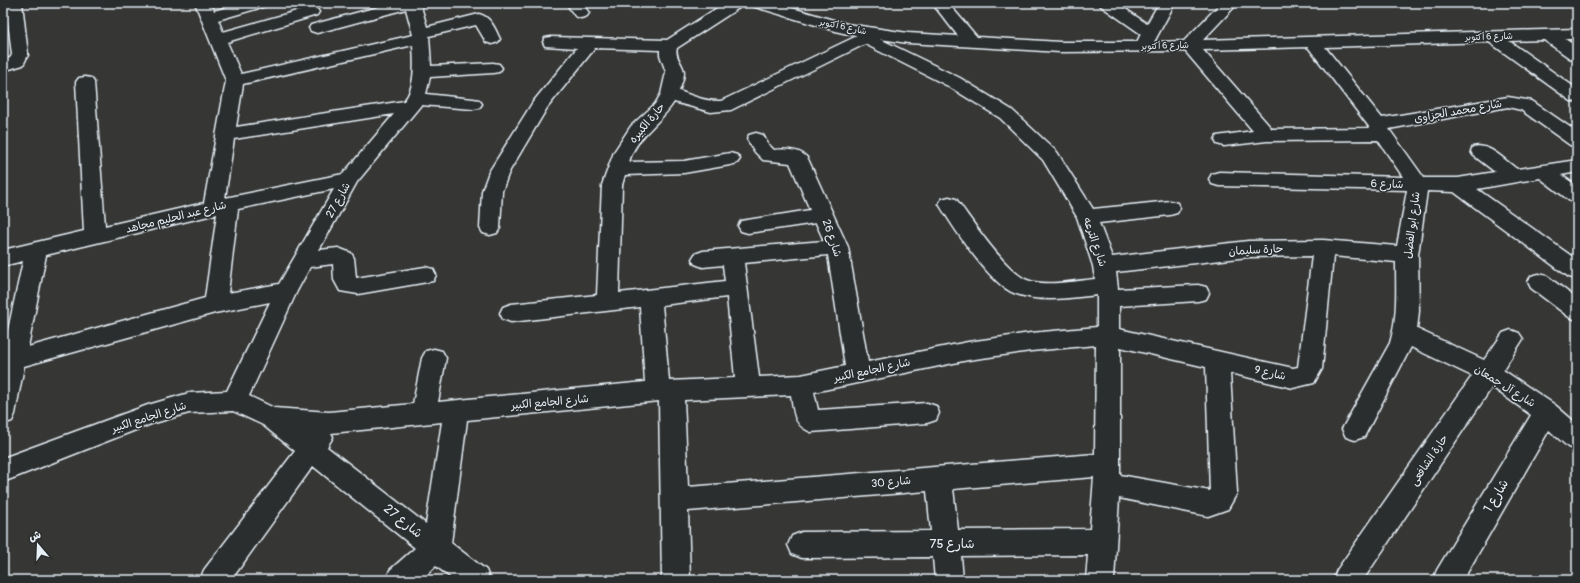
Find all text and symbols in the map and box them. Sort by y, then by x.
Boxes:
street label: شارع 6 أكتوبر [818,16,868,37]
street label: شارع 6 أكتوبر [1464,31,1513,43]
street label: شارع 6 أكتوبر [1140,40,1189,52]
street label: شارع محمد الجزاوى [1413,97,1503,127]
street label: حارة الكبيره [626,100,668,146]
street label: شارع 6 [1370,177,1404,193]
street label: شارع 27 [323,180,355,221]
street label: شارع ابو الفضل [1401,191,1425,260]
street label: شارع عبد الحليم مجاهد [124,198,228,238]
street label: شارع الترعه [1079,216,1109,269]
street label: شارع 26 [818,218,844,259]
street label: حارة سليمان [1228,242,1284,258]
street label: شارع الجامع الكبير [832,356,912,387]
street label: شارع آل جمعان [1471,362,1538,412]
street label: شارع 9 [1253,363,1287,385]
street label: شارع الجامع الكبير [510,392,590,414]
street label: شارع الجامع الكبير [109,399,189,437]
street label: حارة الشافعى [1407,432,1452,488]
street label: شارع 30 [871,474,912,492]
street label: شارع 1 [1480,476,1513,516]
street label: شارع 27 [380,501,426,542]
north arrow [18,525,58,565]
text: ش [27,528,43,544]
street label: شارع 75 [930,536,974,553]

